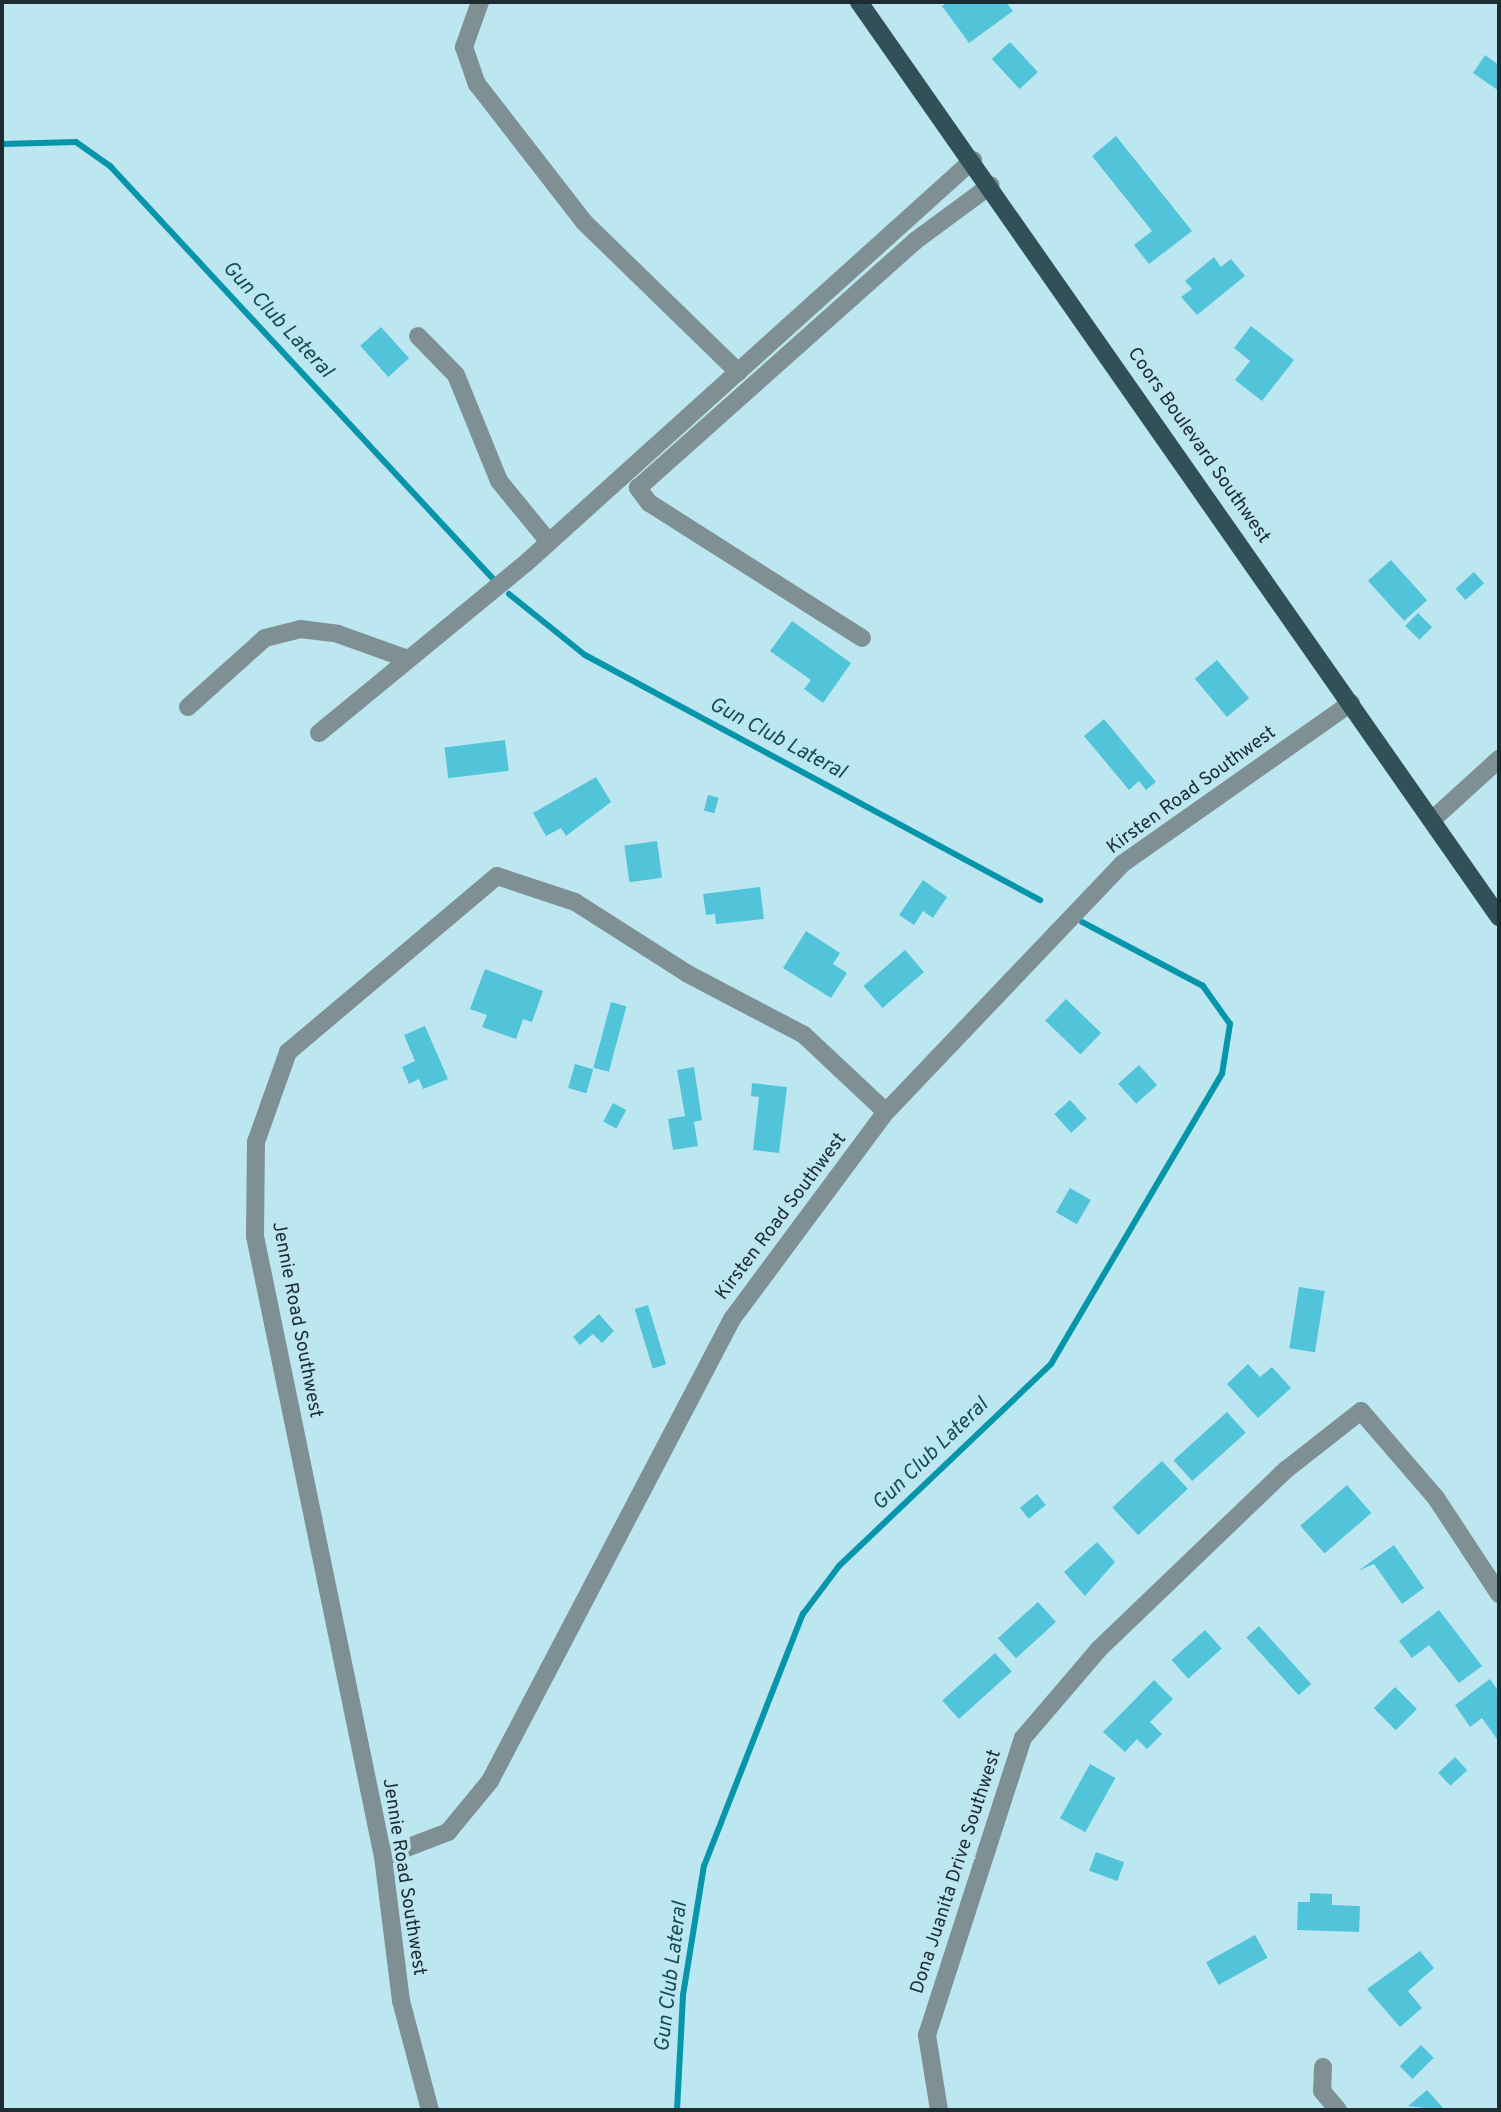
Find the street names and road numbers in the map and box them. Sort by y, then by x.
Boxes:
street label: Coors Boulevard Southwest [1122,344,1274,548]
street label: Kirsten Road Southwest [1103,722,1281,860]
street label: Kirsten Road Southwest [712,1129,852,1305]
street label: Jennie Road Southwest [266,1220,326,1420]
street label: Dona Juanita Drive Southwest [907,1747,1007,1997]
street label: Jennie Road Southwest [376,1777,430,1977]

